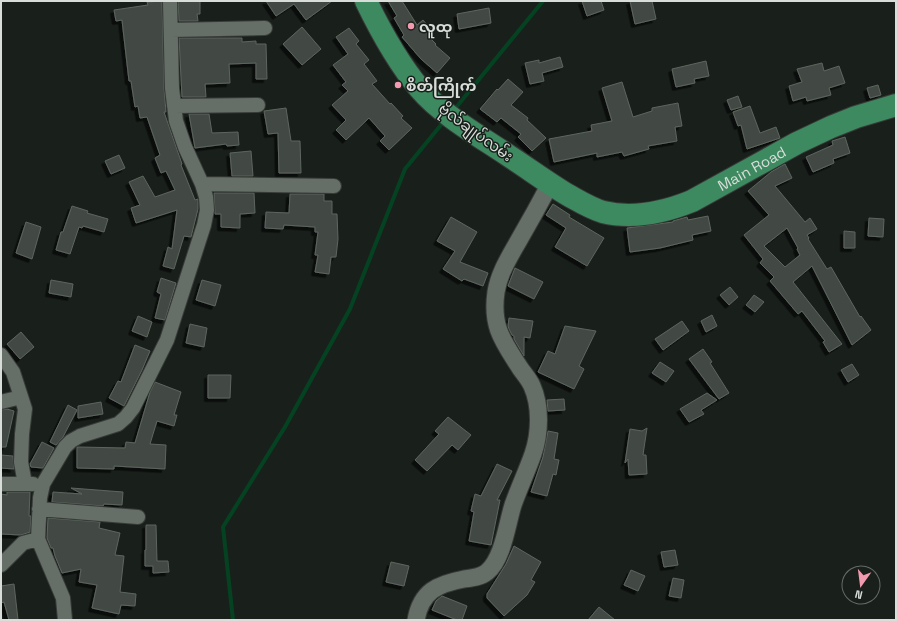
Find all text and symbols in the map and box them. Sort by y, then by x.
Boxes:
place label: လူထု [419,17,452,39]
marker: လူထု [406,21,416,31]
place label: စိတ်ကြိုက် [406,76,476,98]
marker: စိတ်ကြိုက် [393,80,403,90]
street label: ဗိုလ်‌ချုပ်‌လမ်း [433,99,517,168]
street label: Main Road [714,142,789,195]
north arrow [841,565,881,605]
text: N [853,587,864,602]

